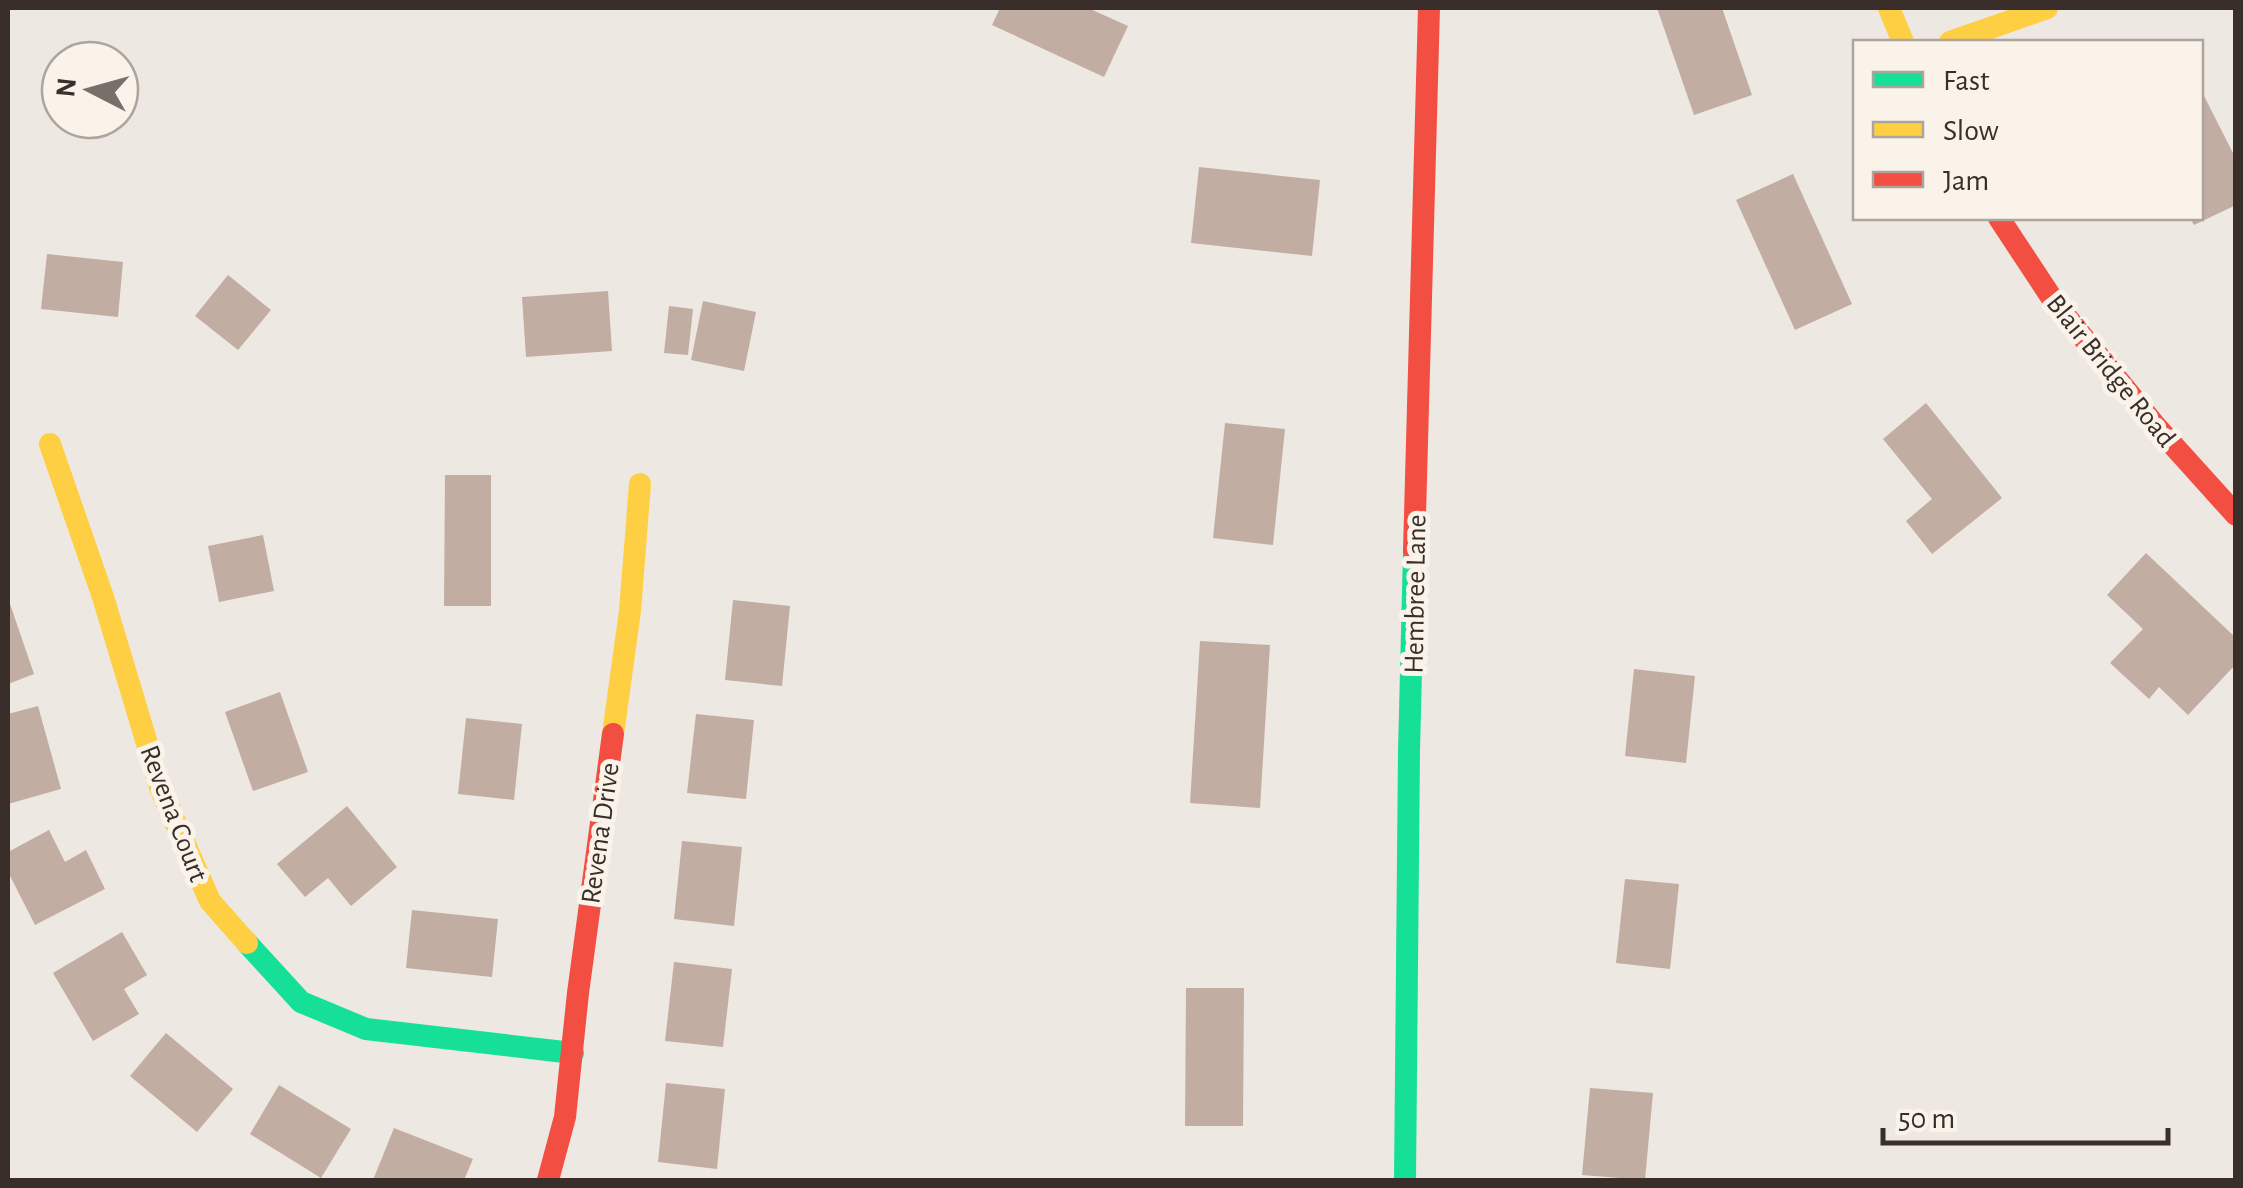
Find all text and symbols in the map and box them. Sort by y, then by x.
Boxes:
north arrow [40,40,140,140]
legend [1853,40,2203,220]
text: Fast [1943,66,1990,96]
text: N [52,76,82,99]
text: Slow [1943,116,1999,146]
text: Jam [1943,166,1989,196]
street label: Blair Bridge Road [2041,290,2180,453]
street label: Hembree Lane [1401,514,1431,674]
street label: Revena Court [134,742,212,886]
street label: Revena Drive [577,761,625,906]
scale bar [1883,1083,2168,1145]
text: 50 m [1898,1104,1955,1134]

